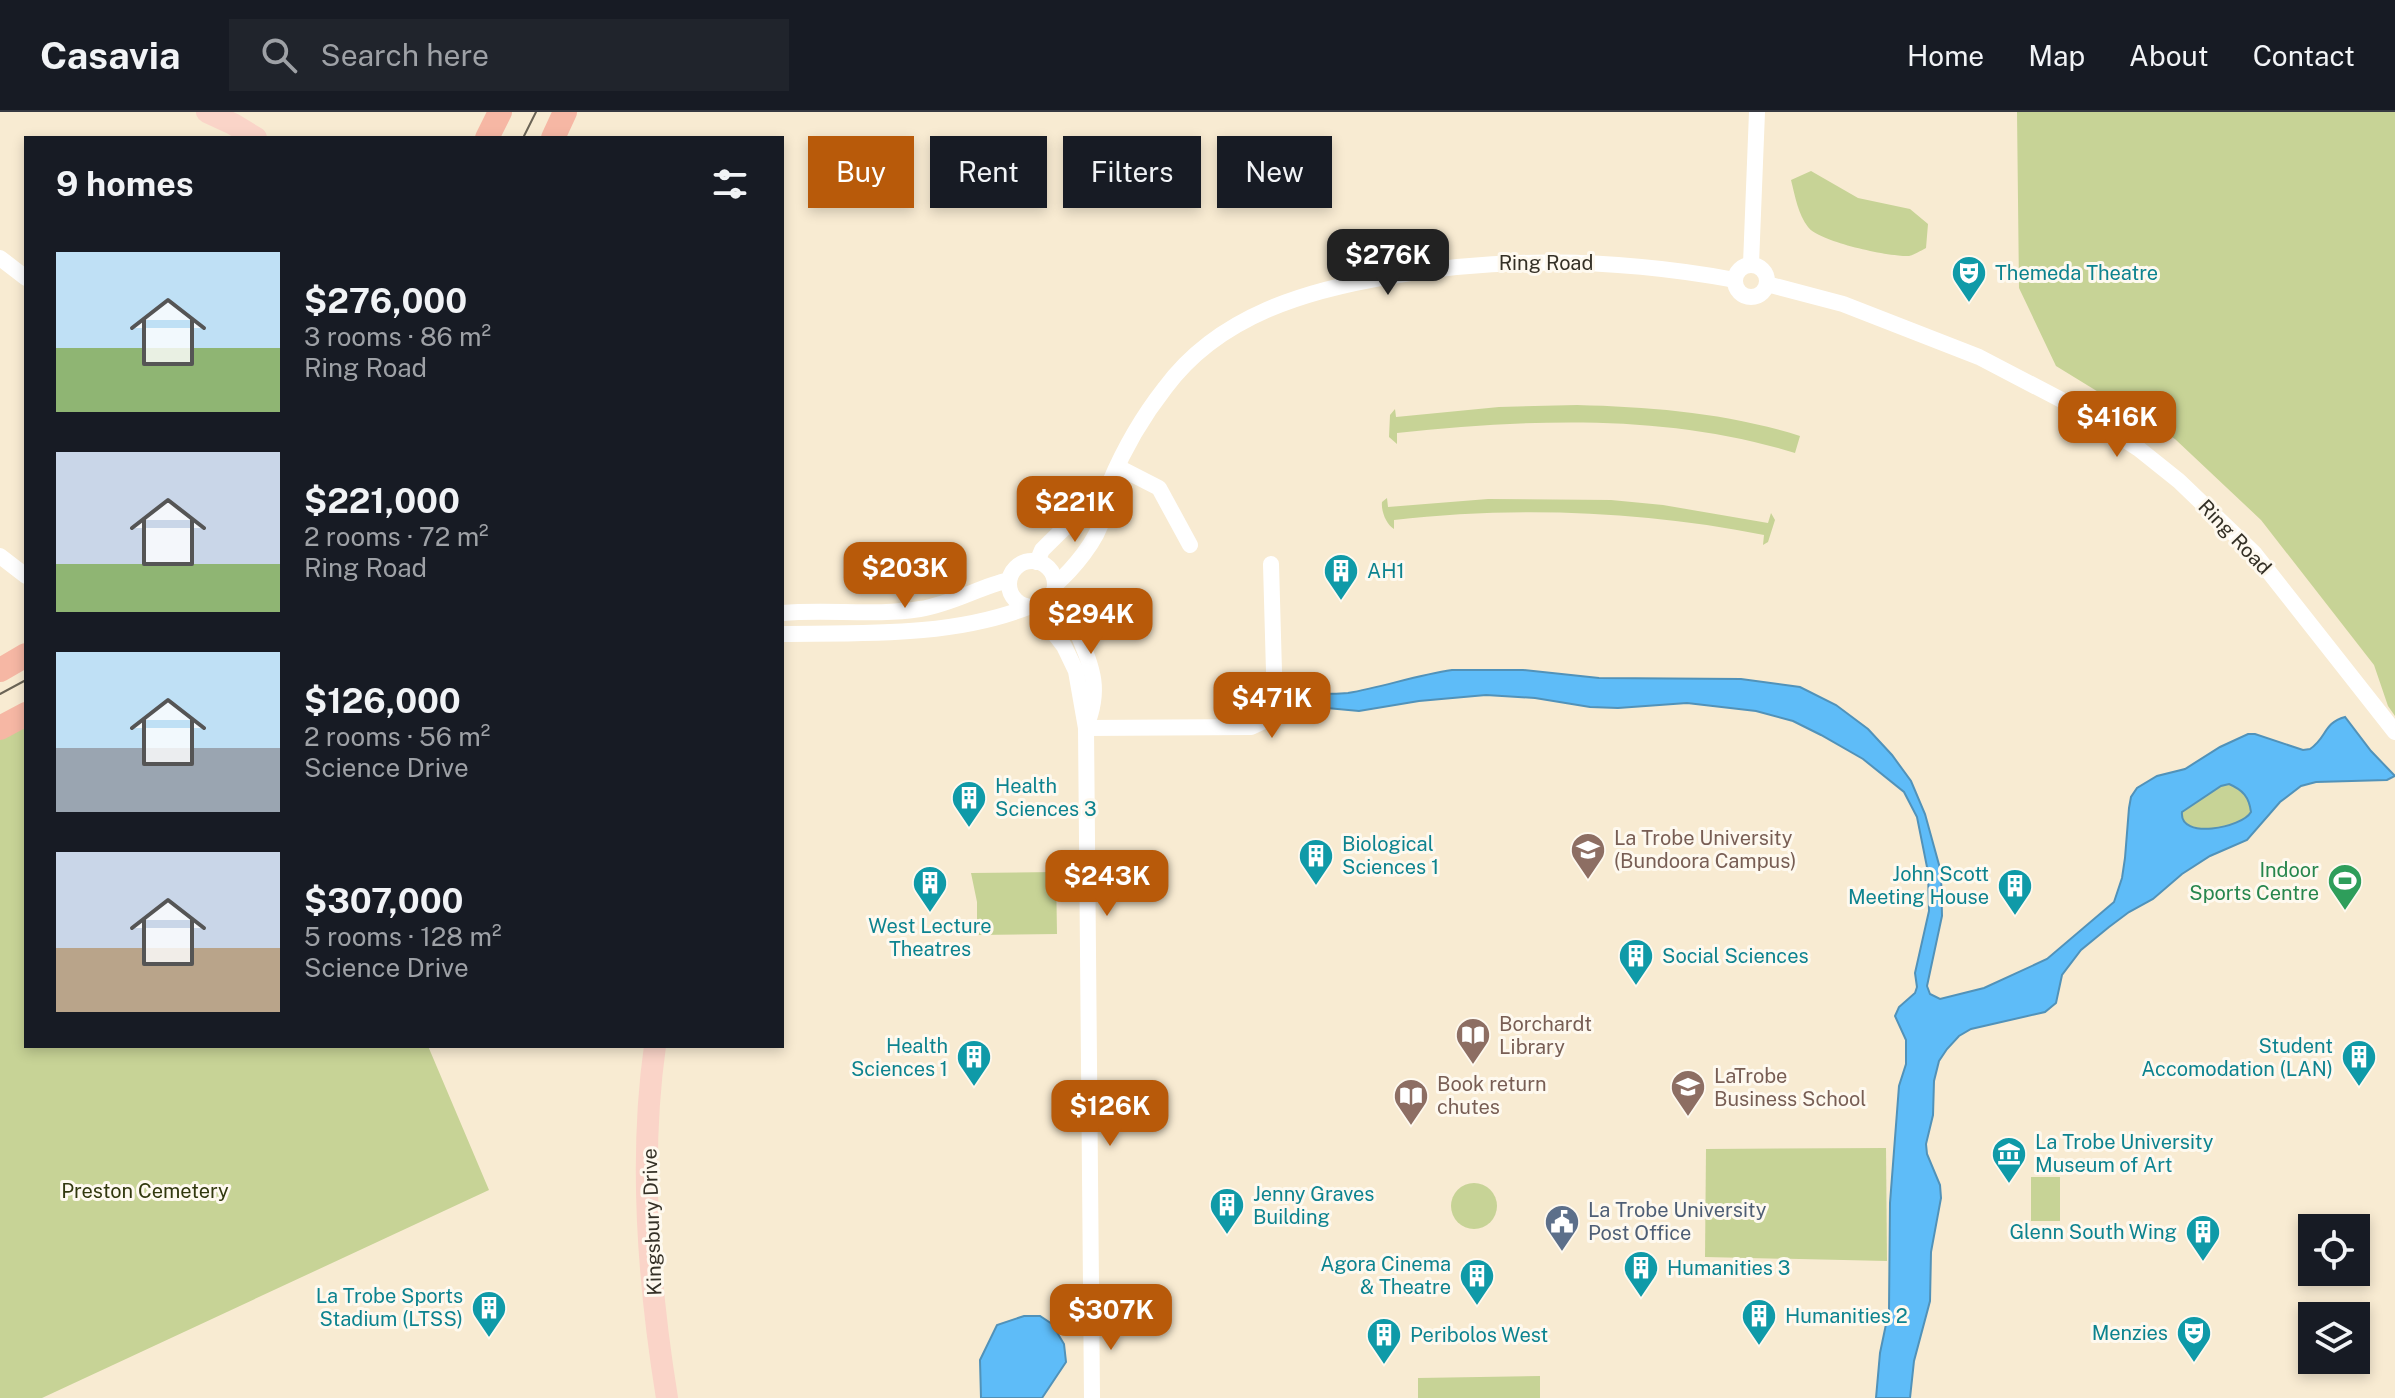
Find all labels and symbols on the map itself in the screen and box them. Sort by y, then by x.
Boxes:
pin: $276K [1332,229,1444,297]
street label: Ring Road [1499,251,1593,275]
theatre icon: Themeda Theatre [1950,254,1988,304]
place label: Themeda Theatre [1995,261,2158,285]
pin: $416K [2061,391,2173,459]
pin: $221K [1019,476,1131,544]
street label: Ring Road [2193,495,2277,579]
pin: $203K [849,542,961,610]
building icon: AH1 [1322,552,1360,602]
place label: AH1 [1367,559,1405,583]
pin: $294K [1035,588,1147,656]
pin: $471K [1216,672,1328,740]
place label: Health Sciences 3 [995,774,1097,821]
building icon: Health Sciences 3 [950,779,988,829]
place label: La Trobe University (Bundoora Campus) [1614,826,1796,873]
school or university icon: La Trobe University (Bundoora Campus) [1569,831,1607,881]
place label: Biological Sciences 1 [1342,832,1439,879]
building icon: Biological Sciences 1 [1297,837,1335,887]
pin: $243K [1051,850,1163,918]
place label: Indoor Sports Centre [2189,858,2319,905]
place label: John Scott Meeting House [1848,862,1989,909]
sports icon: Indoor Sports Centre [2326,862,2364,912]
building icon: West Lecture Theatres [911,864,949,914]
building icon: John Scott Meeting House [1996,867,2034,917]
place label: West Lecture Theatres [868,914,992,961]
building icon: Social Sciences [1617,937,1655,987]
place label: Social Sciences [1662,944,1809,968]
place label: Borchardt Library [1499,1012,1592,1059]
library icon: Borchardt Library [1454,1016,1492,1066]
place label: Health Sciences 1 [851,1034,948,1081]
place label: Student Accomodation (LAN) [2141,1034,2333,1081]
building icon: Health Sciences 1 [955,1038,993,1088]
building icon: Student Accomodation (LAN) [2340,1038,2378,1088]
place label: LaTrobe Business School [1714,1064,1866,1111]
school or university icon: LaTrobe Business School [1669,1068,1707,1118]
place label: Book return chutes [1437,1072,1547,1119]
library icon: Book return chutes [1392,1077,1430,1127]
pin: $126K [1054,1080,1166,1148]
place label: La Trobe University Museum of Art [2035,1130,2214,1177]
museum icon: La Trobe University Museum of Art [1990,1135,2028,1185]
street label: Kingsbury Drive [637,1148,667,1296]
park label: Preston Cemetery [61,1179,229,1203]
place label: Jenny Graves Building [1253,1182,1374,1229]
building icon: Jenny Graves Building [1208,1186,1246,1236]
place label: La Trobe University Post Office [1588,1198,1767,1245]
public building icon: La Trobe University Post Office [1543,1203,1581,1253]
building icon: Glenn South Wing [2184,1213,2222,1263]
place label: Glenn South Wing [2009,1220,2177,1244]
building icon: Humanities 3 [1622,1249,1660,1299]
place label: Agora Cinema & Theatre [1320,1252,1451,1299]
place label: Humanities 3 [1667,1256,1790,1280]
building icon: Agora Cinema & Theatre [1458,1257,1496,1307]
place label: La Trobe Sports Stadium (LTSS) [316,1284,463,1331]
pin: $307K [1055,1284,1167,1352]
building icon: La Trobe Sports Stadium (LTSS) [470,1289,508,1339]
building icon: Humanities 2 [1740,1297,1778,1347]
place label: Humanities 2 [1785,1304,1908,1328]
theatre icon: Menzies [2175,1314,2213,1364]
building icon: Peribolos West [1365,1316,1403,1366]
place label: Menzies [2092,1321,2168,1345]
place label: Peribolos West [1410,1323,1548,1347]

